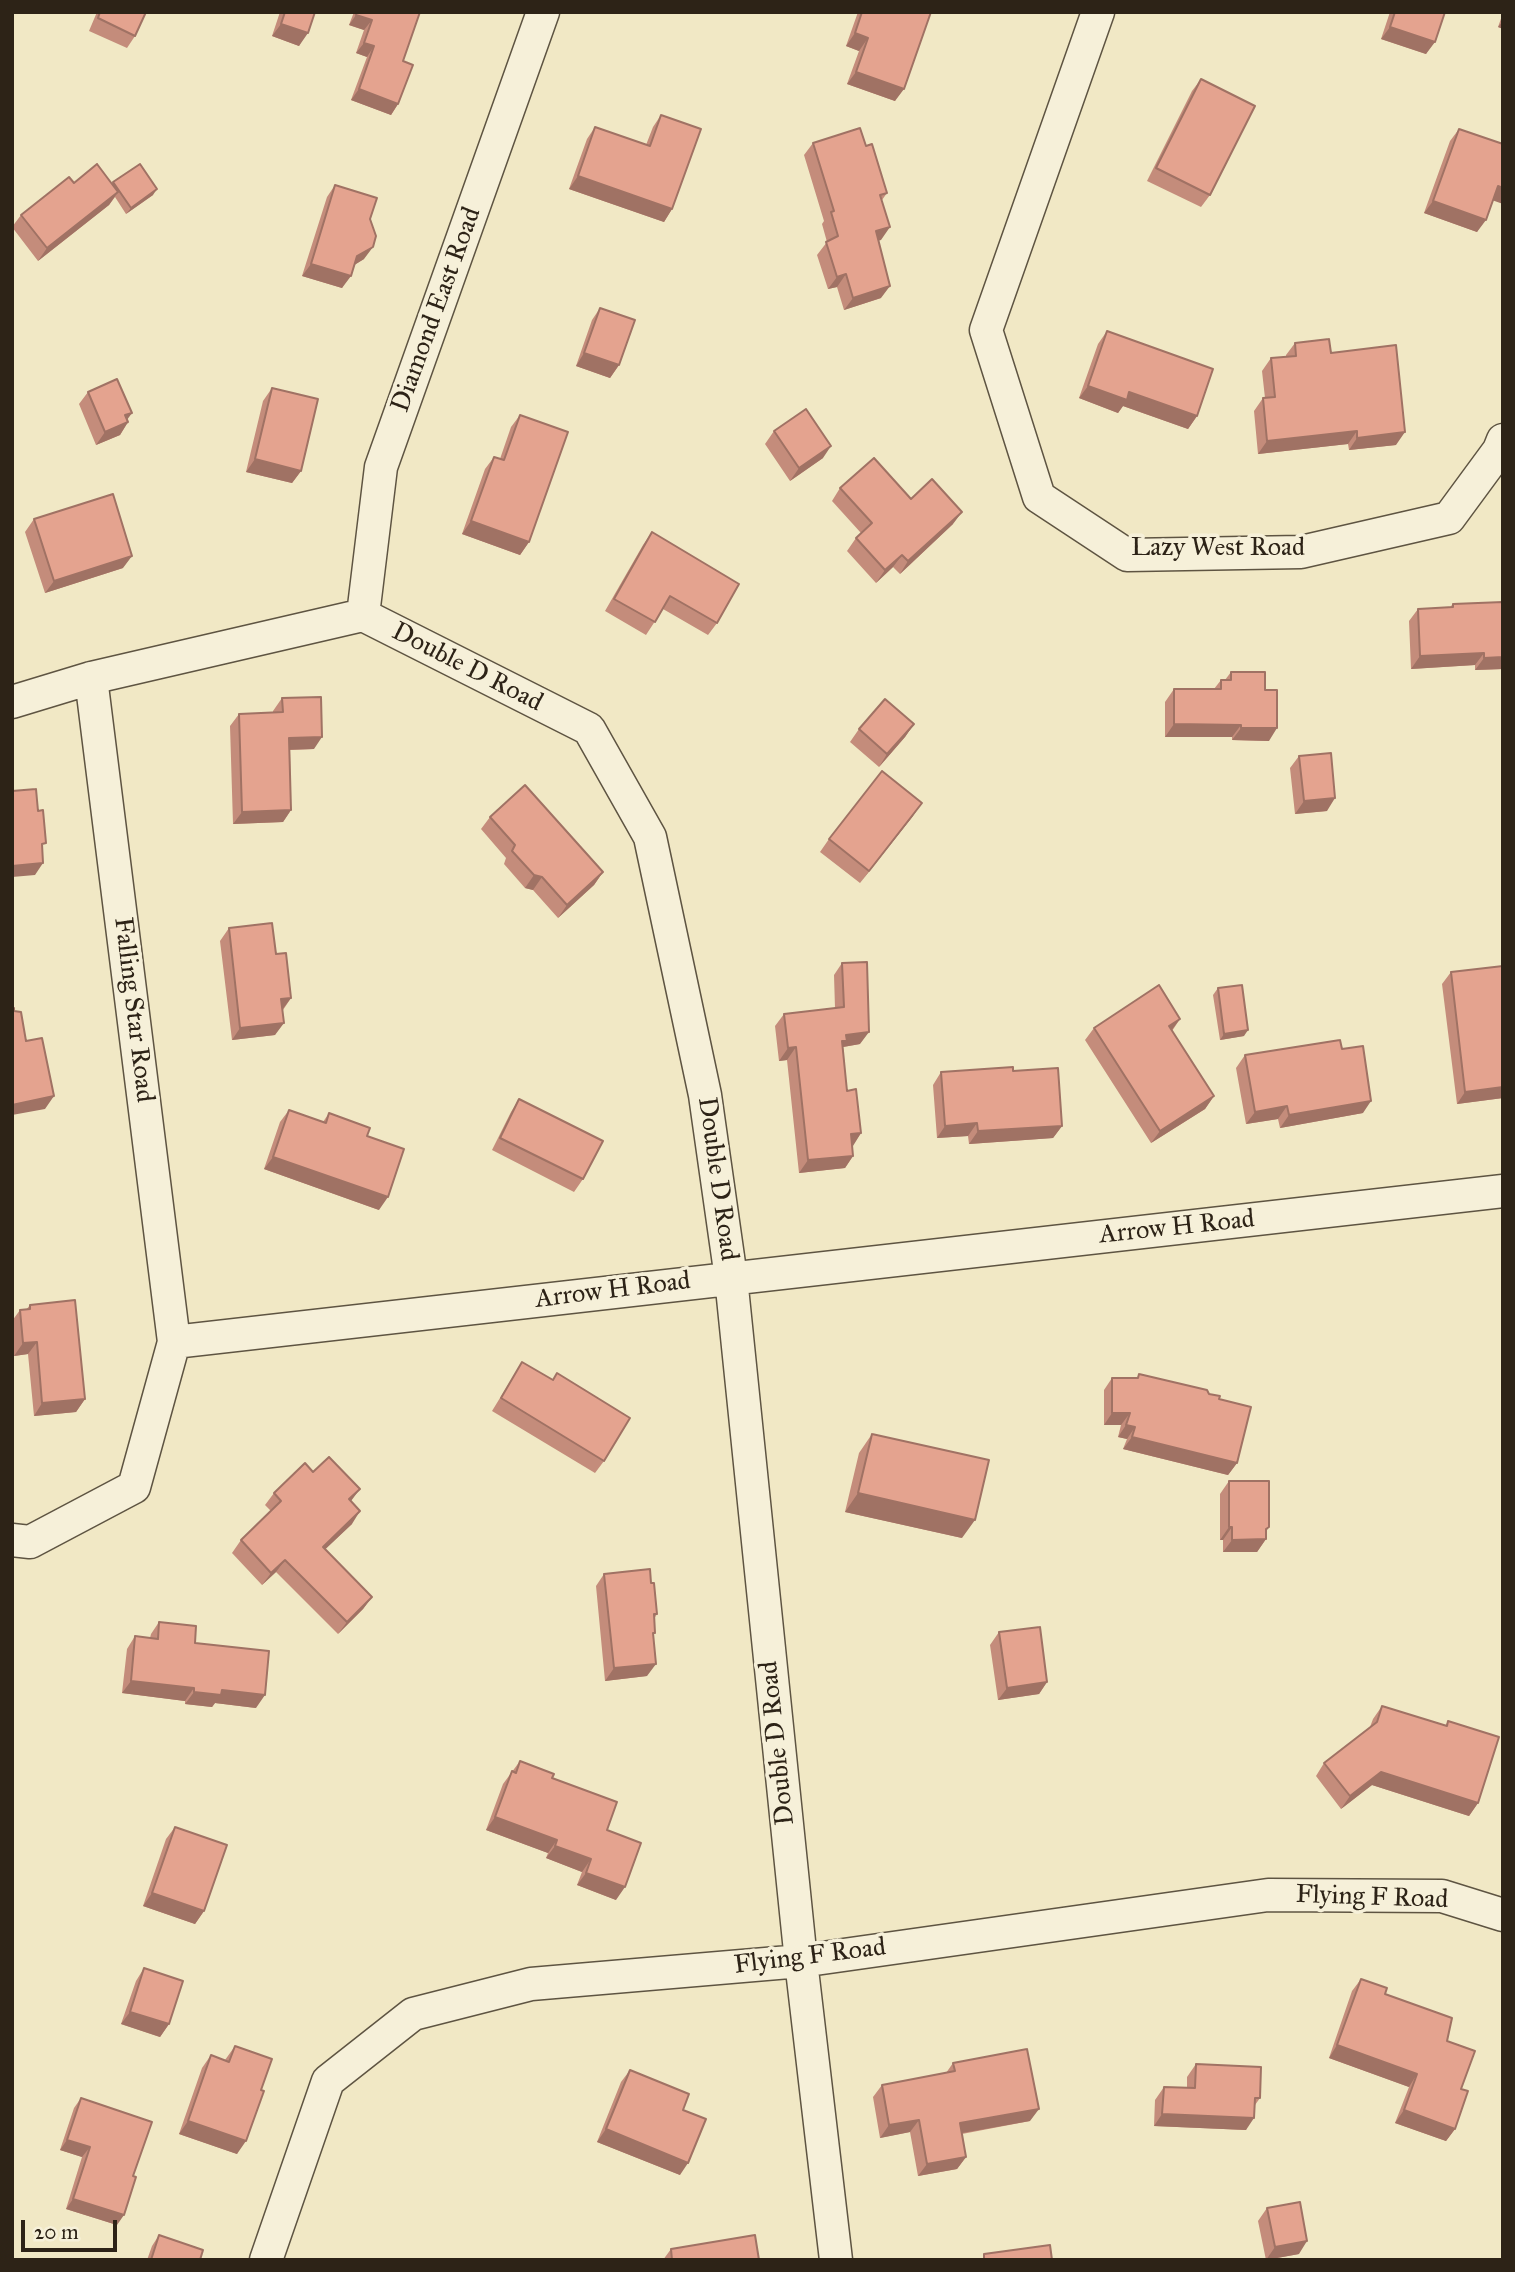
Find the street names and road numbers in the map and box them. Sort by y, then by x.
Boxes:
street label: Diamond East Road [385,203,489,417]
street label: Lazy West Road [1131,533,1305,565]
street label: Double D Road [386,617,548,719]
street label: Falling Star Road [106,916,160,1104]
street label: Double D Road [690,1095,744,1263]
street label: Arrow H Road [1098,1204,1256,1252]
street label: Arrow H Road [534,1266,692,1316]
street label: Double D Road [754,1659,802,1827]
street label: Flying F Road [1295,1880,1449,1916]
street label: Flying F Road [732,1932,888,1982]

